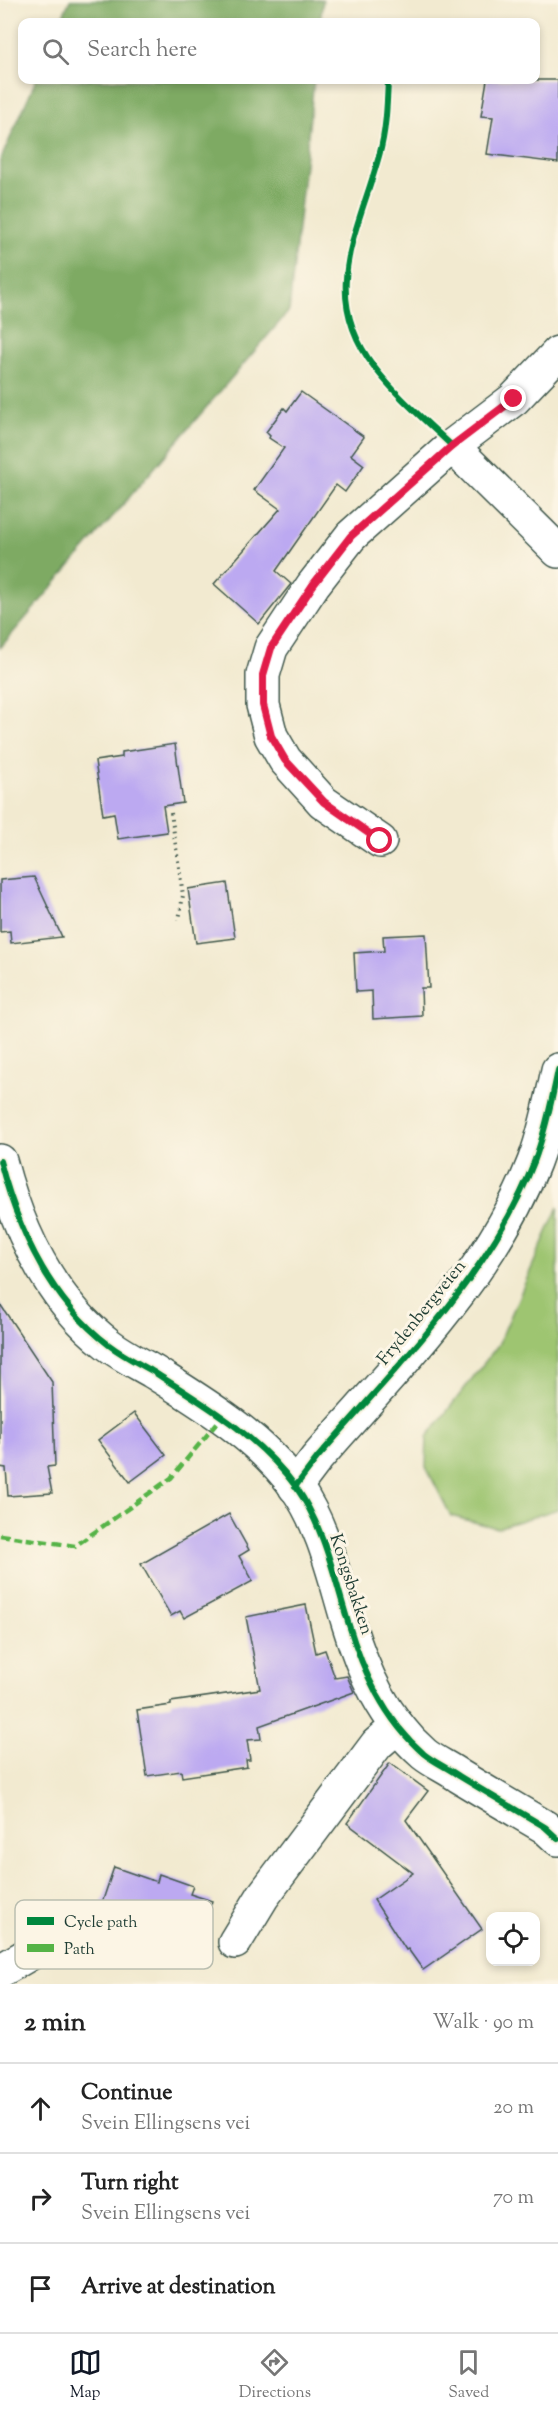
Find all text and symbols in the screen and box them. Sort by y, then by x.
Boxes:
search box [18,18,540,84]
icon: search [39,35,72,68]
text: Search here [87,35,197,67]
route end [500,385,526,411]
route start [366,827,392,853]
street label: Frydenbergveien [372,1255,473,1372]
street label: Kongsbakken [322,1531,379,1639]
legend [15,1900,213,1969]
text: Cycle path [64,1912,138,1935]
map controls [486,1912,540,1966]
button: locate [486,1912,540,1966]
text: Path [64,1939,95,1962]
text: 2 min [24,2005,86,2042]
text: Walk · 90 m [432,2009,534,2038]
text: Continue [81,2078,172,2110]
icon: ahead [24,2092,57,2125]
text: 20 m [493,2094,534,2123]
text: Svein Ellingsens vei [81,2110,250,2139]
text: Turn right [81,2168,178,2200]
icon: right [24,2182,57,2215]
text: 70 m [493,2184,534,2213]
text: Svein Ellingsens vei [81,2200,250,2229]
icon: arrive [24,2272,57,2305]
text: Arrive at destination [81,2272,276,2304]
tab: Map [69,2346,102,2405]
tab: Directions [239,2346,311,2405]
tab: Saved [448,2346,489,2405]

